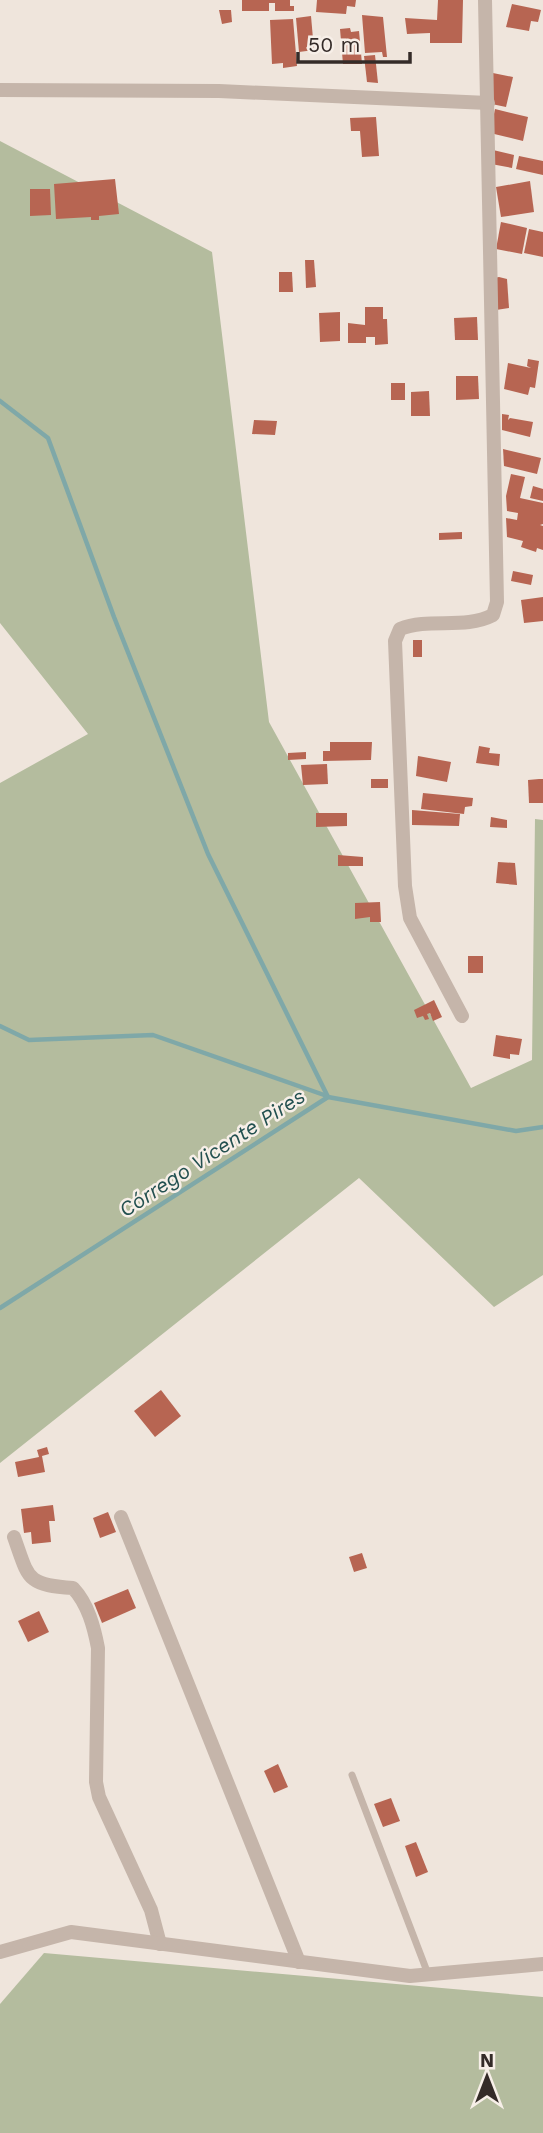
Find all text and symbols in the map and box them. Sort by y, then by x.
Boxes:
scale bar [298,21,410,65]
text: 50 m [308,32,360,57]
water label: Córrego Vicente Pires [114,1083,310,1222]
north arrow [452,2042,522,2112]
text: N [480,2049,494,2072]

